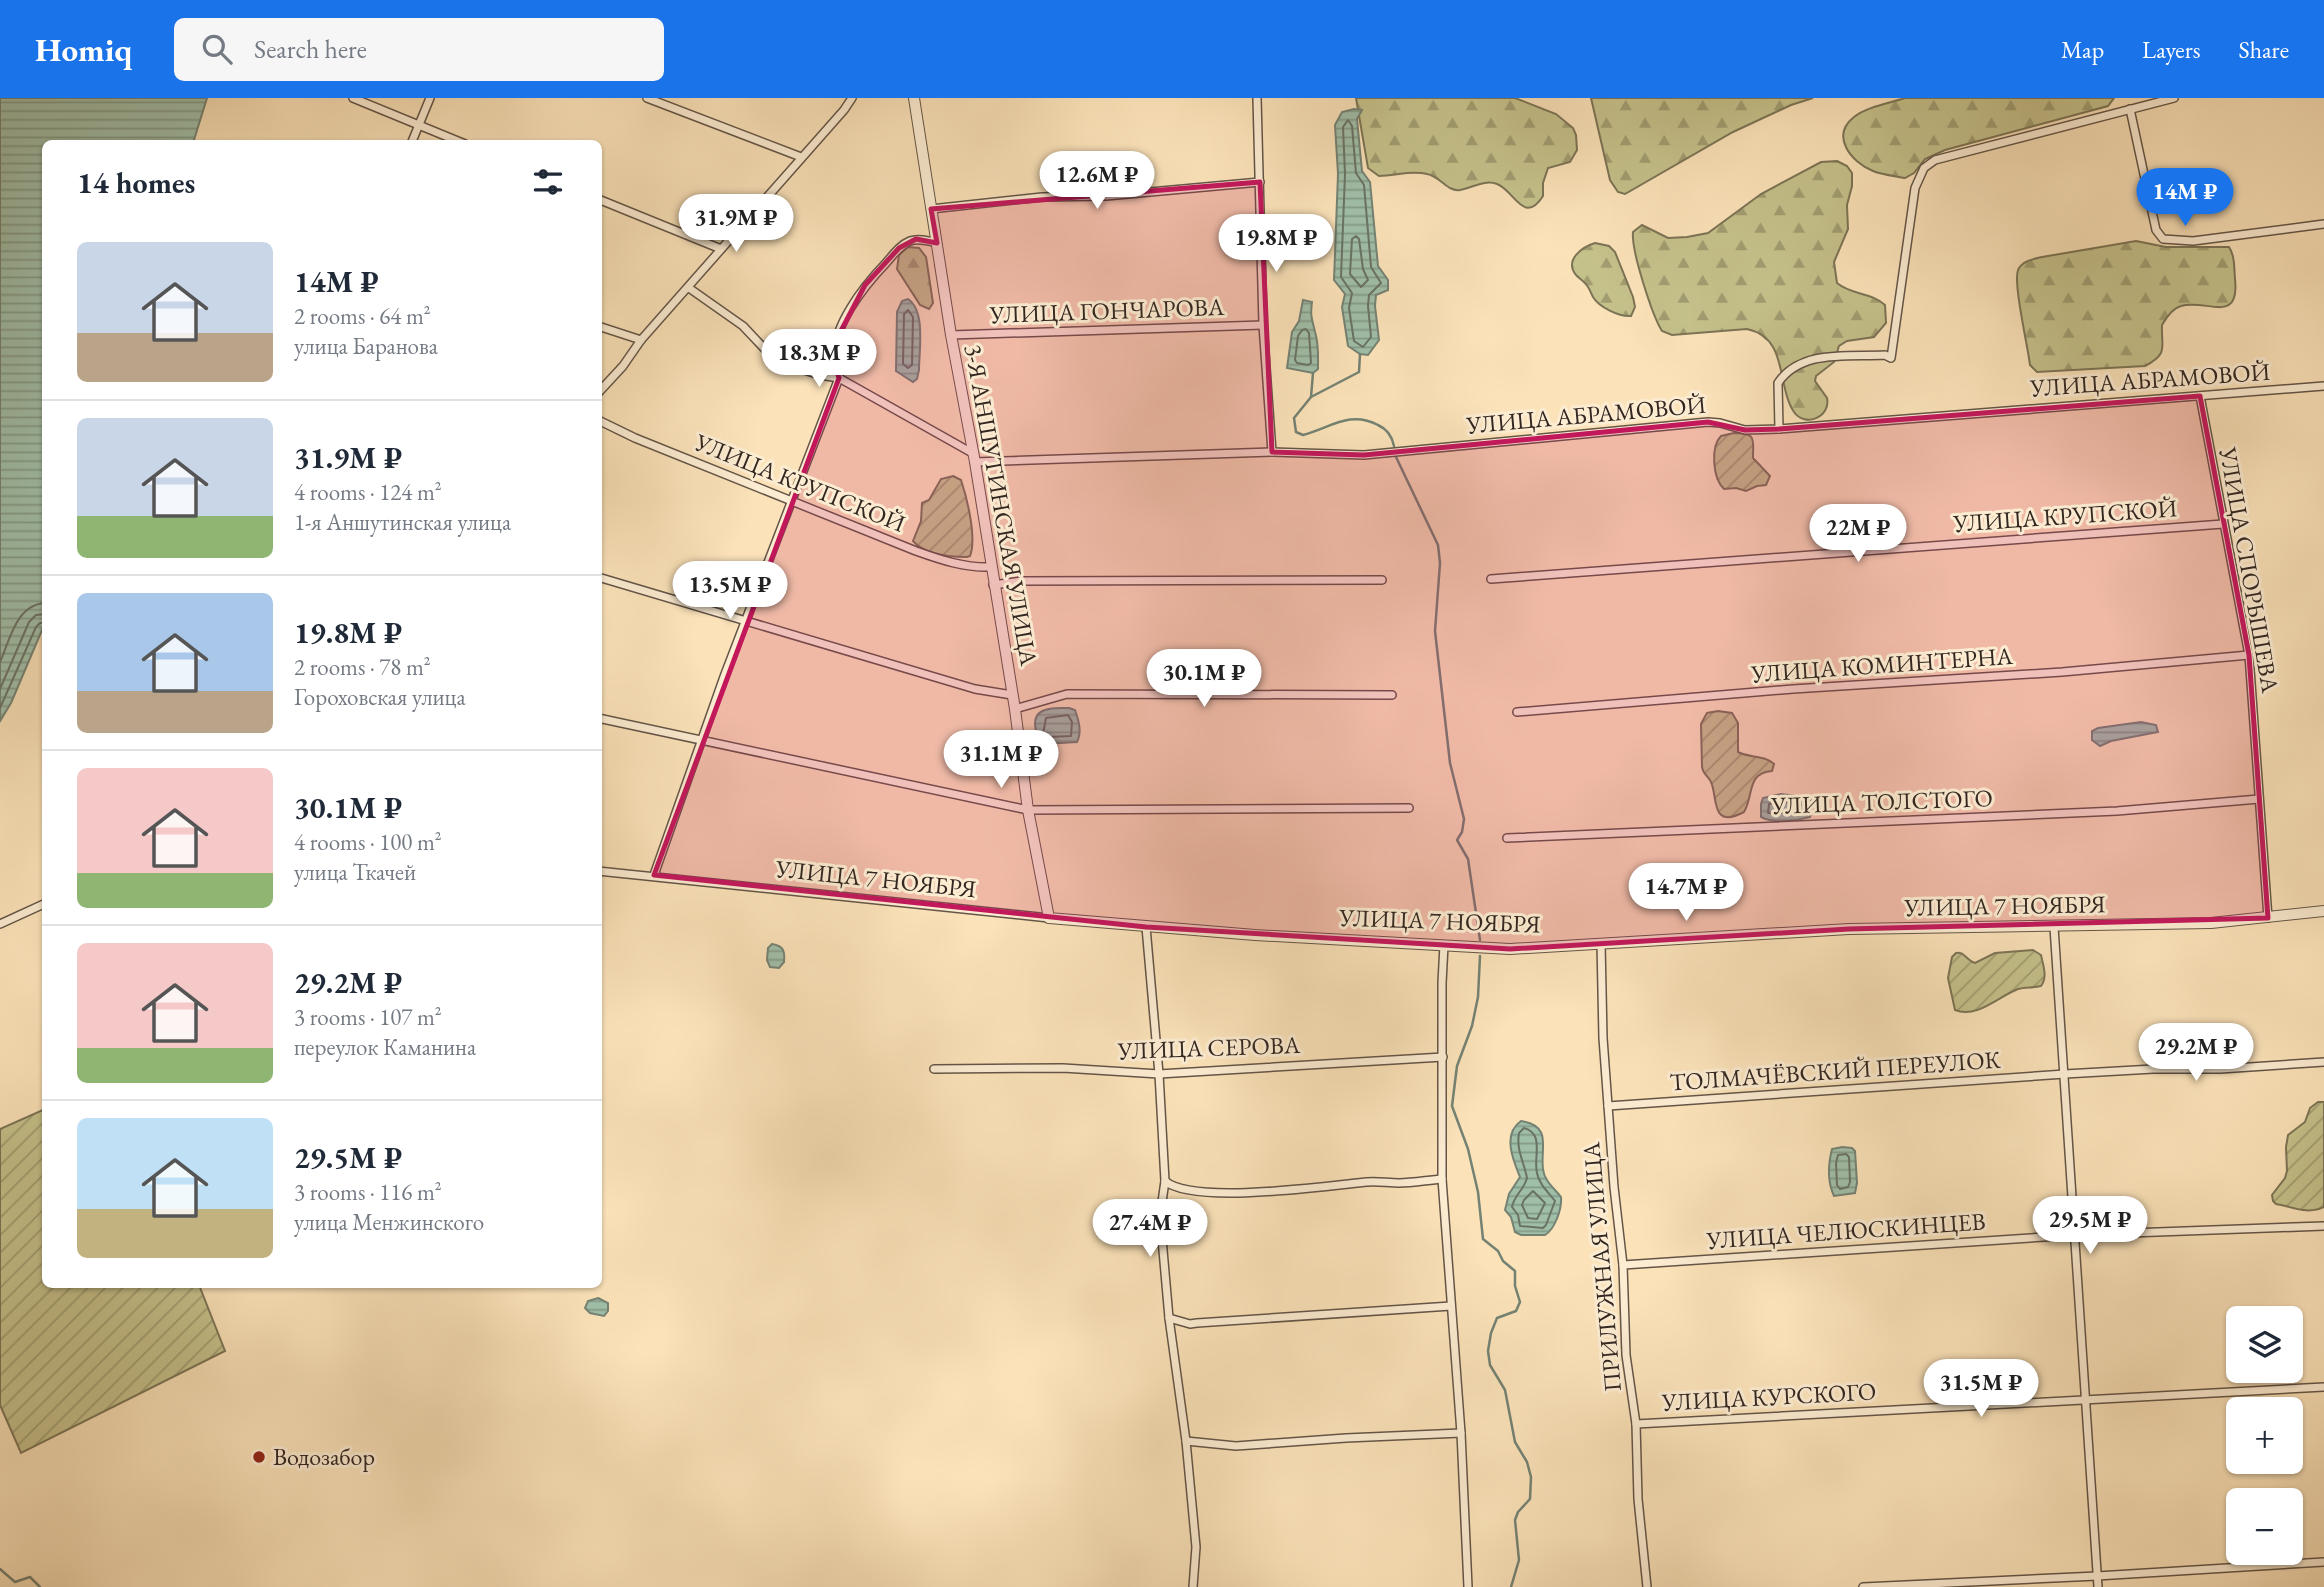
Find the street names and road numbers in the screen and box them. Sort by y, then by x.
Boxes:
street label: УЛИЦА ГОНЧАРОВА [988,291,1225,330]
street label: 3-Я АНШУТИНСКАЯ УЛИЦА [958,342,1045,668]
street label: УЛИЦА АБРАМОВОЙ [2028,356,2271,403]
street label: УЛИЦА АБРАМОВОЙ [1464,389,1707,440]
street label: УЛИЦА КРУПСКОЙ [690,426,910,539]
street label: УЛИЦА СПОРЫШЕВА [2212,444,2286,695]
street label: УЛИЦА КРУПСКОЙ [1951,492,2178,539]
street label: УЛИЦА КОМИНТЕРНА [1749,640,2014,689]
street label: УЛИЦА ТОЛСТОГО [1770,782,1993,821]
street label: УЛИЦА 7 НОЯБРЯ [773,852,978,904]
street label: УЛИЦА 7 НОЯБРЯ [1903,888,2106,923]
street label: УЛИЦА 7 НОЯБРЯ [1338,901,1541,940]
street label: УЛИЦА СЕРОВА [1116,1029,1301,1066]
street label: ТОЛМАЧЁВСКИЙ ПЕРЕУЛОК [1669,1043,2001,1098]
street label: ПРИЛУЖНАЯ УЛИЦА [1575,1141,1628,1393]
street label: УЛИЦА ЧЕЛЮСКИНЦЕВ [1705,1205,1986,1256]
street label: УЛИЦА КУРСКОГО [1660,1375,1877,1418]

